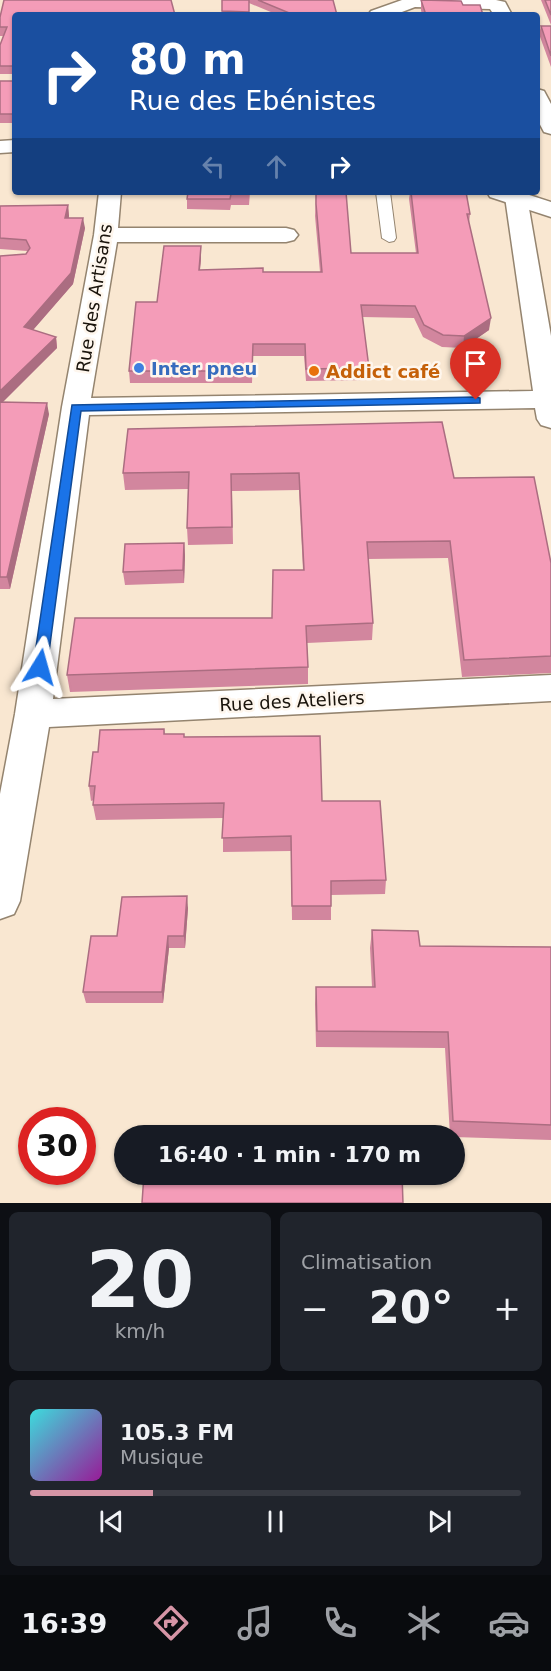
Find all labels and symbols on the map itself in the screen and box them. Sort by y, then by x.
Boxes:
street label: Rue des Artisans [72,222,116,374]
pin [450,338,501,400]
place label: Inter pneu [151,358,257,379]
marker: Inter pneu [132,361,146,375]
place label: Addict café [326,361,440,382]
marker: Addict café [307,364,321,378]
position arrow [8,635,72,699]
street label: Rue des Ateliers [219,687,365,715]
speed limit sign: 30 [18,1107,96,1185]

